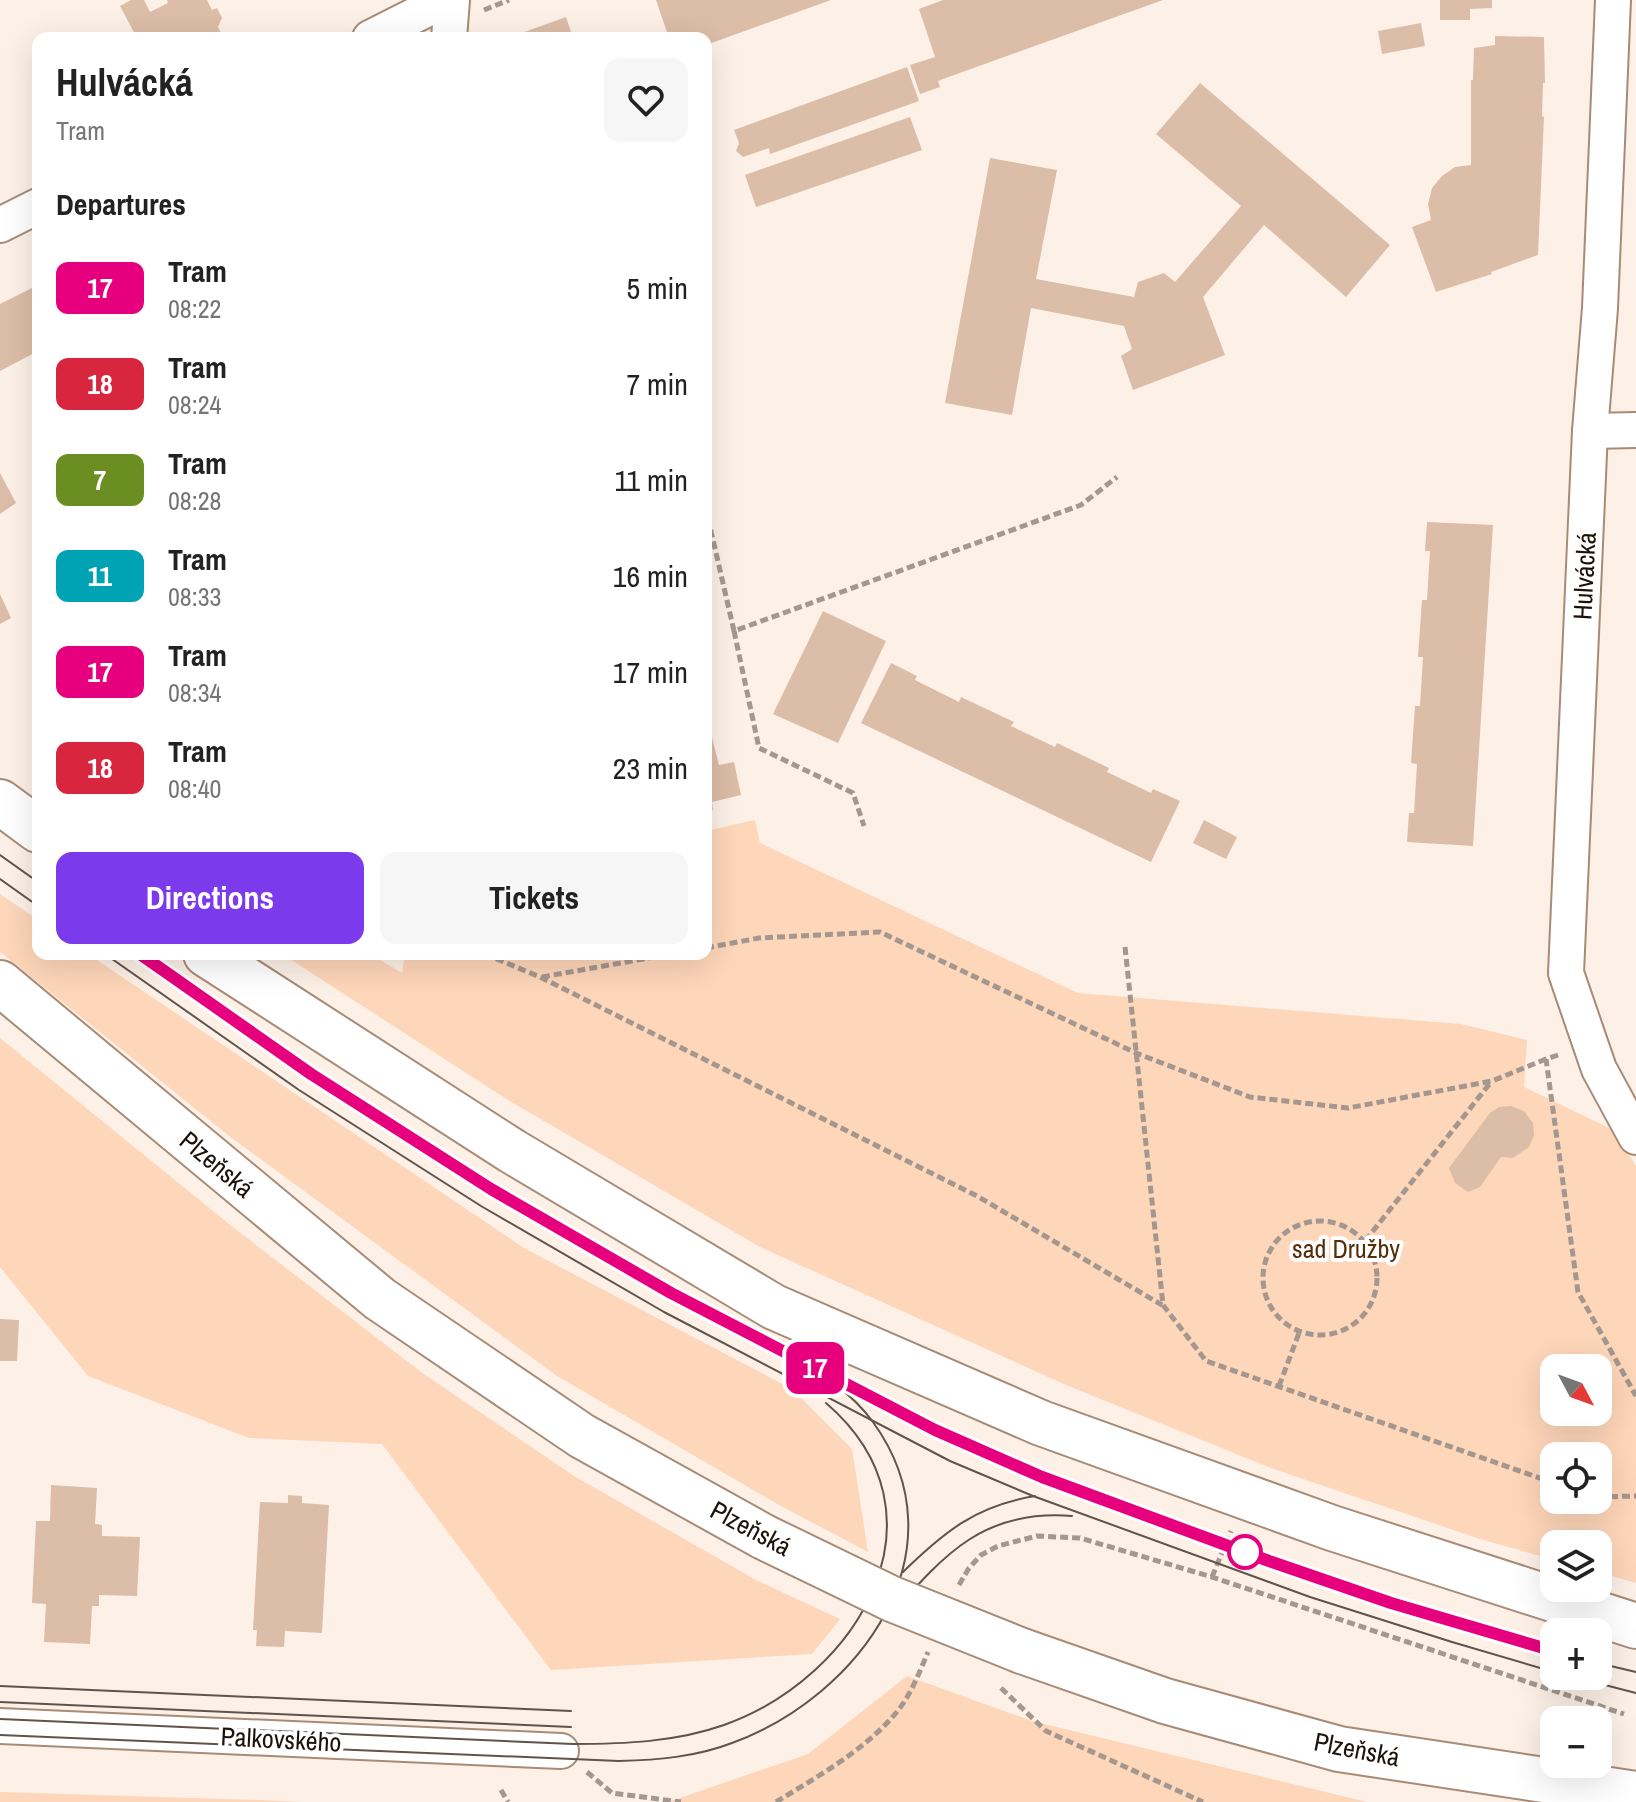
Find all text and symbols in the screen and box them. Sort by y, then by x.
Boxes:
text: Hulvácká [56,57,193,108]
button: heart [604,58,688,142]
text: Tram [56,113,105,148]
text: Departures [56,184,186,224]
text: Tram [168,251,227,291]
text: 5 min [626,268,688,308]
text: 17 [87,269,113,307]
text: 08:22 [168,291,221,326]
text: Tram [168,347,227,387]
text: 7 min [626,364,688,404]
text: 18 [87,365,113,403]
text: 08:24 [168,387,221,422]
text: Tram [168,443,227,483]
text: 11 min [615,460,688,500]
text: 7 [94,461,106,499]
text: 08:28 [168,483,221,518]
street label: Hulvácká [1564,531,1604,621]
text: Tram [168,539,227,579]
text: 16 min [613,556,688,596]
text: 11 [88,557,112,595]
text: 08:33 [168,579,221,614]
text: Tram [168,635,227,675]
text: 17 min [613,652,688,692]
text: 17 [87,653,113,691]
text: 08:34 [168,675,221,710]
text: Tram [168,731,227,771]
text: 23 min [613,748,688,788]
text: 18 [87,749,113,787]
text: 08:40 [168,771,221,806]
button: Directions [56,852,364,944]
button: Tickets [380,852,688,944]
street label: Plzeňská [173,1123,261,1205]
park label: sad Družby [1292,1231,1400,1266]
line badge: 17 [779,1342,851,1394]
text: 17 [802,1349,828,1387]
north arrow [1540,1354,1612,1426]
map controls [1540,1354,1612,1778]
button: locate [1540,1442,1612,1514]
street label: Plzeňská [705,1492,798,1564]
button: layers [1540,1530,1612,1602]
unlabelled marker [1228,1535,1262,1569]
button: + [1540,1618,1612,1690]
button: − [1540,1706,1612,1778]
street label: Palkovského [220,1718,342,1760]
street label: Plzeňská [1311,1724,1403,1774]

